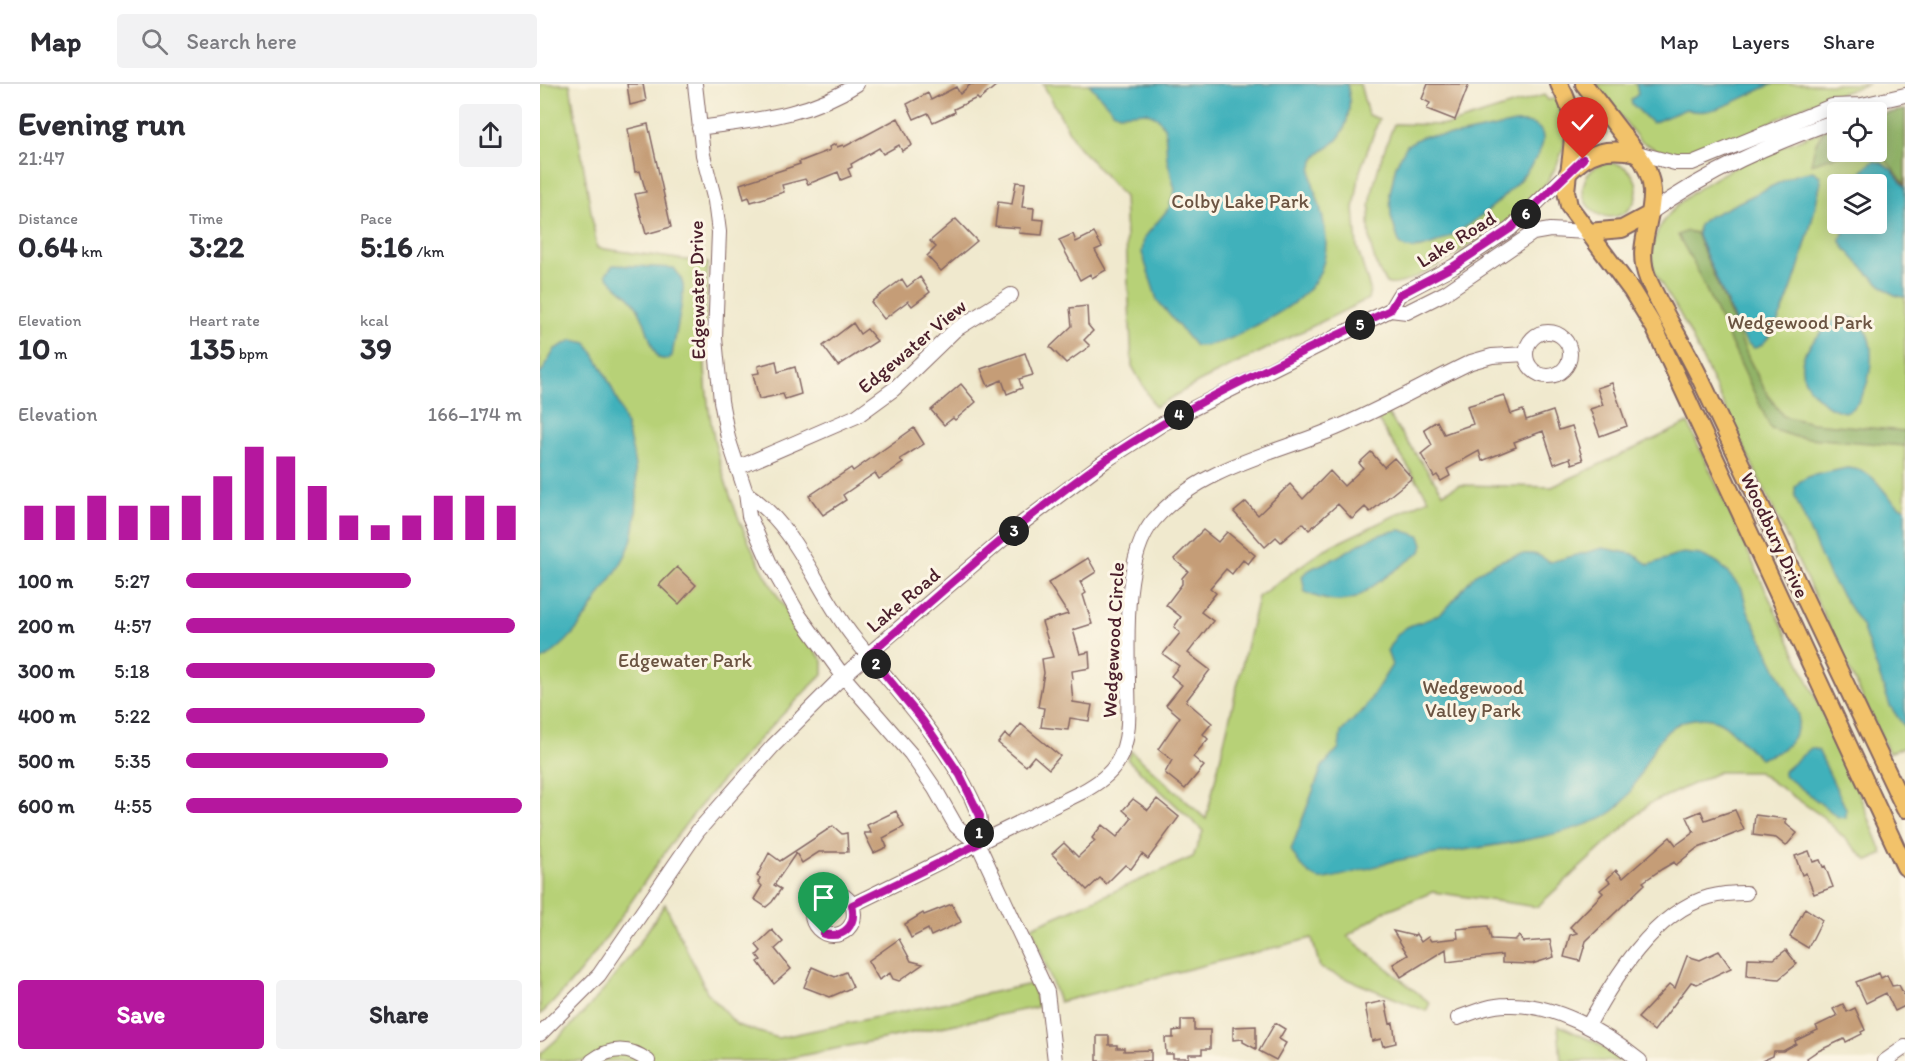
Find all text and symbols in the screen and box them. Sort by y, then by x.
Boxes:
search box [117,14,537,68]
text: Map [30,24,81,58]
icon: search [138,25,171,58]
text: Search here [186,28,297,55]
text: Map [1660,29,1699,54]
text: Layers [1732,29,1790,54]
text: Share [1823,29,1875,54]
pin [1557,97,1608,159]
map controls [1827,102,1887,234]
button: locate [1827,102,1887,162]
text: Evening run [18,104,185,143]
button: share [459,104,522,167]
icon: check [1566,106,1599,139]
text: 21:47 [18,146,65,170]
button: layers [1827,174,1887,234]
park label: Colby Lake Park [1171,189,1309,213]
pin: 6 [1511,199,1541,229]
text: 6 [1522,204,1530,223]
street label: Lake Road [1412,205,1500,273]
text: Distance [18,209,78,228]
text: Time [189,209,223,228]
text: Pace [360,209,392,228]
street label: Edgewater Drive [684,220,710,360]
text: 0.64 [18,228,78,265]
text: 3:22 [189,228,244,265]
text: 5:16 [360,228,413,265]
text: km [78,242,103,261]
text: /km [413,242,444,261]
street label: Edgewater View [853,294,971,398]
pin: 5 [1345,310,1375,340]
park label: Wedgewood Park [1727,310,1873,334]
text: Elevation [18,311,82,330]
text: Heart rate [189,311,260,330]
text: kcal [360,311,388,330]
text: 5 [1356,315,1364,334]
text: 10 [18,330,50,367]
text: 135 [189,330,235,367]
text: 39 [360,330,392,367]
text: m [50,344,67,363]
text: bpm [235,344,268,363]
pin: 4 [1164,400,1194,430]
text: Elevation [18,402,97,426]
text: 166–174 m [428,402,522,426]
text: 4 [1174,405,1184,424]
street label: Woodbury Drive [1735,468,1815,602]
pin: 3 [999,516,1029,546]
text: 3 [1010,521,1018,540]
street label: Wedgewood Circle [1097,561,1129,719]
street label: Lake Road [861,562,945,638]
text: 100 m [18,569,73,593]
text: 5:27 [114,569,150,593]
text: 200 m [18,614,74,638]
text: 4:57 [114,614,151,638]
park label: Edgewater Park [618,648,753,672]
pin: 2 [861,649,891,679]
text: 2 [872,654,880,673]
text: 300 m [18,659,75,683]
text: 5:18 [114,659,150,683]
park label: Wedgewood Valley Park [1422,675,1524,722]
text: 400 m [18,704,76,728]
text: 5:22 [114,704,150,728]
text: 500 m [18,749,74,773]
text: 5:35 [114,749,151,773]
text: 600 m [18,794,75,818]
text: 4:55 [114,794,152,818]
pin: 1 [964,818,994,848]
text: 1 [975,823,983,842]
pin [798,872,849,934]
icon: arrive [807,881,840,914]
button: Save [18,980,264,1049]
button: Share [276,980,522,1049]

